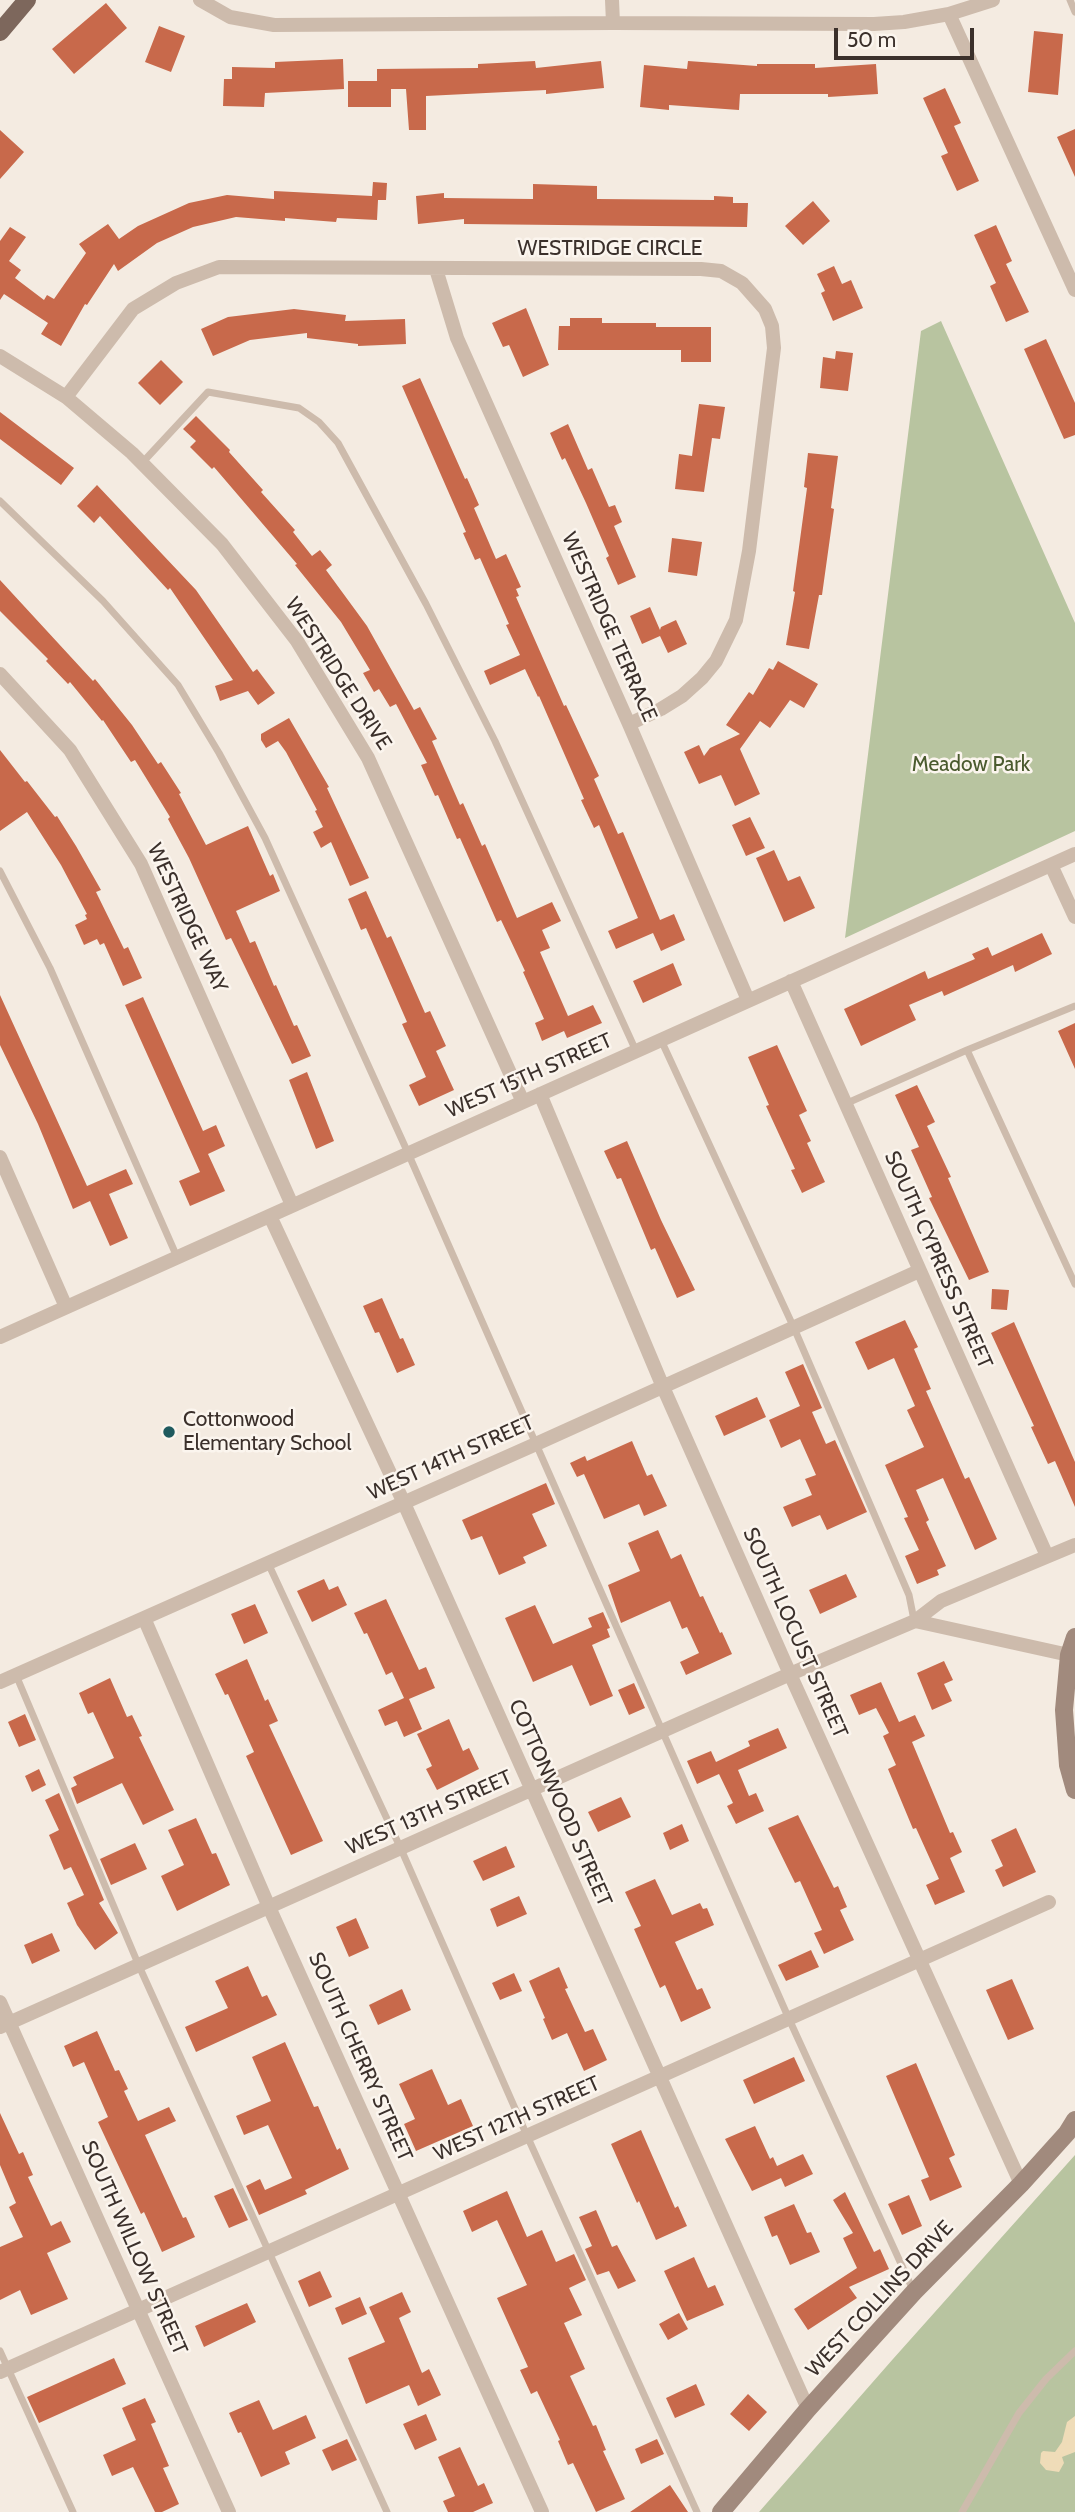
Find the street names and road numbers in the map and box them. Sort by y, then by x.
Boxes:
street label: WESTRIDGE CIRCLE [518,236,702,262]
street label: WESTRIDGE TERRACE [556,529,662,725]
street label: WESTRIDGE DRIVE [279,593,397,755]
street label: WESTRIDGE WAY [141,840,233,996]
street label: WEST 15TH STREET [442,1028,616,1124]
street label: SOUTH CYPRESS STREET [879,1147,997,1373]
street label: WEST 14TH STREET [364,1410,538,1506]
street label: SOUTH LOCUST STREET [737,1524,853,1742]
street label: COTTONWOOD STREET [503,1696,617,1910]
street label: WEST 13TH STREET [342,1765,516,1861]
street label: SOUTH CHERRY STREET [303,1949,417,2165]
street label: WEST 12TH STREET [430,2071,604,2167]
street label: SOUTH WILLOW STREET [75,2137,193,2359]
street label: WEST COLLINS DRIVE [801,2216,959,2382]

